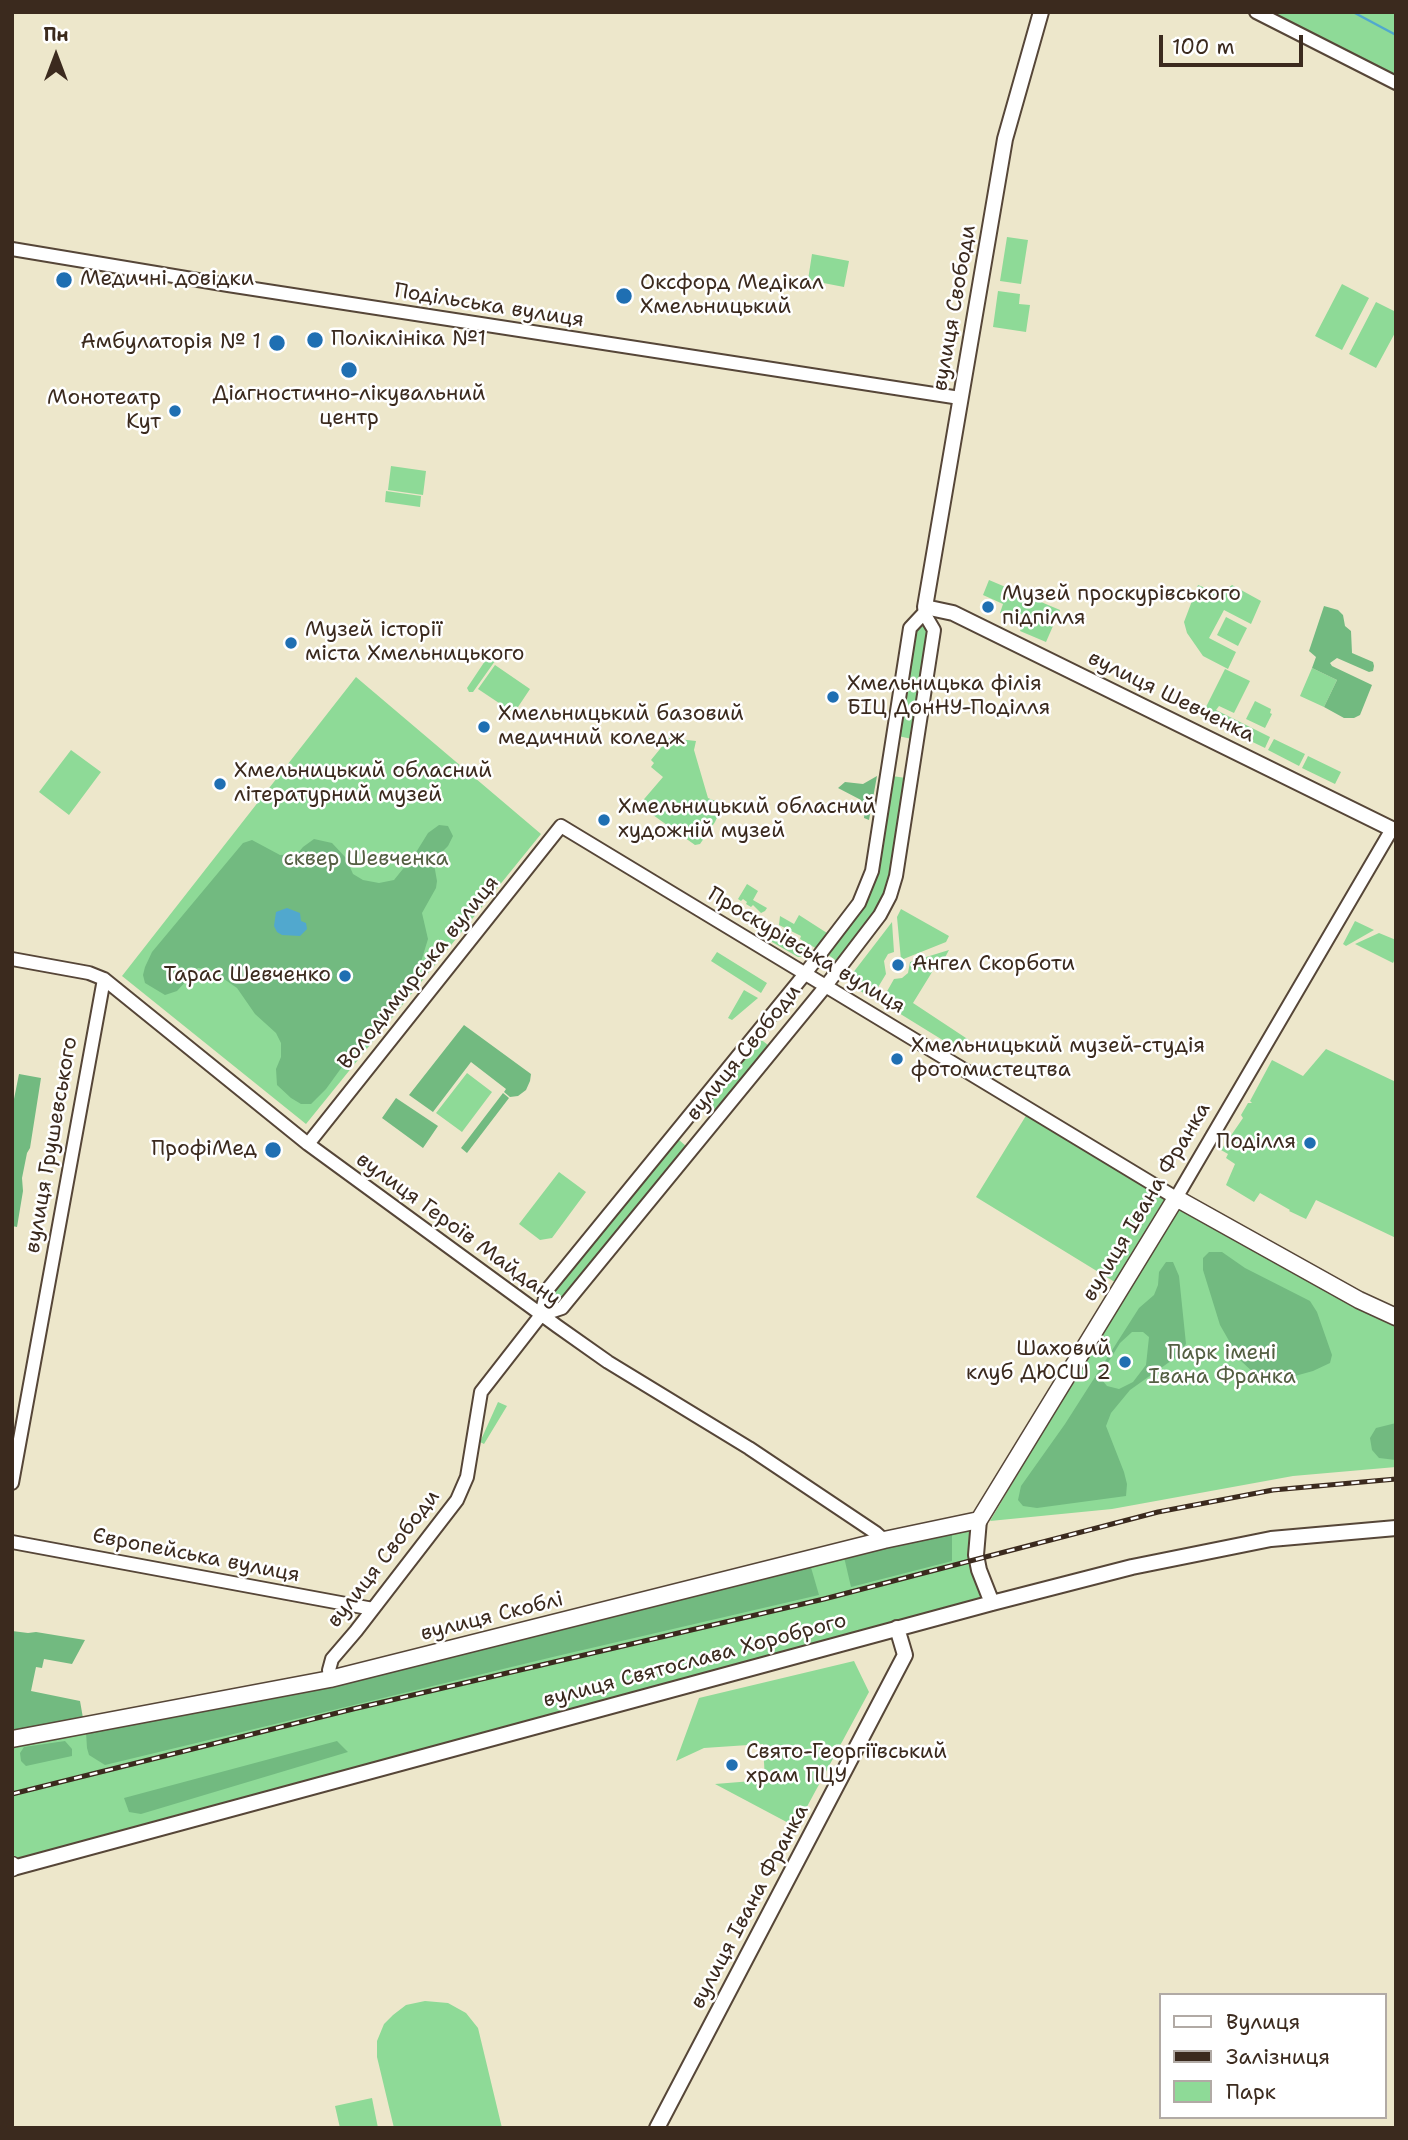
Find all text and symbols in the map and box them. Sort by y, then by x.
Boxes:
north arrow [21,21,91,91]
scale bar [1163,21,1306,65]
text: Пн [43,22,69,47]
text: 100 m [1172,33,1235,61]
street label: вулиця Свободи [928,223,982,393]
place label: Медичні довідки [80,267,254,293]
marker: Медичні довідки [54,270,74,290]
place label: Оксфорд Медікал Хмельницький [640,271,824,321]
street label: Подільська вулиця [392,279,586,333]
marker: Оксфорд Медікал Хмельницький [614,286,634,306]
place label: Поліклініка №1 [331,327,486,353]
place label: Амбулаторія № 1 [81,330,261,356]
marker: Поліклініка №1 [305,330,325,350]
marker: Амбулаторія № 1 [267,333,287,353]
marker: Діагностично-лікувальний центр [339,360,359,380]
place label: Діагностично-лікувальний центр [213,382,485,432]
place label: Монотеатр Кут [47,386,161,436]
marker: Монотеатр Кут [167,403,183,419]
place label: Музей проскурівського підпілля [1002,582,1241,632]
marker: Музей проскурівського підпілля [980,599,996,615]
place label: Музей історії міста Хмельницького [305,618,525,668]
marker: Музей історії міста Хмельницького [283,635,299,651]
street label: вулиця Шевченка [1084,646,1258,748]
place label: Хмельницька філія БІЦ ДонНУ-Поділля [847,672,1050,722]
marker: Хмельницька філія БІЦ ДонНУ-Поділля [825,689,841,705]
place label: Хмельницький базовий медичний коледж [498,702,744,752]
marker: Хмельницький базовий медичний коледж [476,719,492,735]
place label: Хмельницький обласний літературний музей [234,759,492,809]
marker: Хмельницький обласний літературний музей [212,776,228,792]
place label: Хмельницький обласний художній музей [618,795,876,845]
marker: Хмельницький обласний художній музей [596,812,612,828]
park label: сквер Шевченка [283,847,449,873]
street label: Володимирська вулиця [333,871,505,1075]
street label: Проскурівська вулиця [703,882,909,1020]
place label: Ангел Скорботи [912,952,1075,978]
marker: Ангел Скорботи [890,957,906,973]
place label: Тарас Шевченко [164,963,331,989]
marker: Тарас Шевченко [337,968,353,984]
street label: вулиця Свободи [681,980,807,1126]
place label: Хмельницький музей-студія фотомистецтва [911,1034,1205,1084]
street label: вулиця Грушевського [21,1035,83,1255]
marker: Хмельницький музей-студія фотомистецтва [889,1051,905,1067]
street label: вулиця Івана Франка [1078,1098,1216,1306]
place label: Поділля [1216,1130,1296,1156]
marker: Поділля [1302,1135,1318,1151]
place label: ПрофіМед [151,1137,257,1163]
marker: ПрофіМед [263,1140,283,1160]
street label: вулиця Героїв Майдану [351,1147,565,1313]
place label: Шаховий клуб ДЮСШ 2 [966,1337,1111,1387]
park label: Парк імені Івана Франка [1148,1341,1296,1391]
marker: Шаховий клуб ДЮСШ 2 [1117,1354,1133,1370]
street label: вулиця Свободи [322,1485,446,1633]
street label: Європейська вулиця [90,1524,302,1588]
street label: вулиця Скоблі [418,1587,566,1647]
street label: вулиця Святослава Хороброго [541,1608,849,1714]
place label: Свято-Георгіївський храм ПЦУ [746,1740,947,1790]
marker: Свято-Георгіївський храм ПЦУ [724,1757,740,1773]
street label: вулиця Івана Франка [685,1801,815,2013]
legend [1160,1993,1387,2119]
text: Вулиця [1226,2008,1300,2036]
text: Залізниця [1226,2043,1330,2071]
text: Парк [1226,2078,1276,2106]

